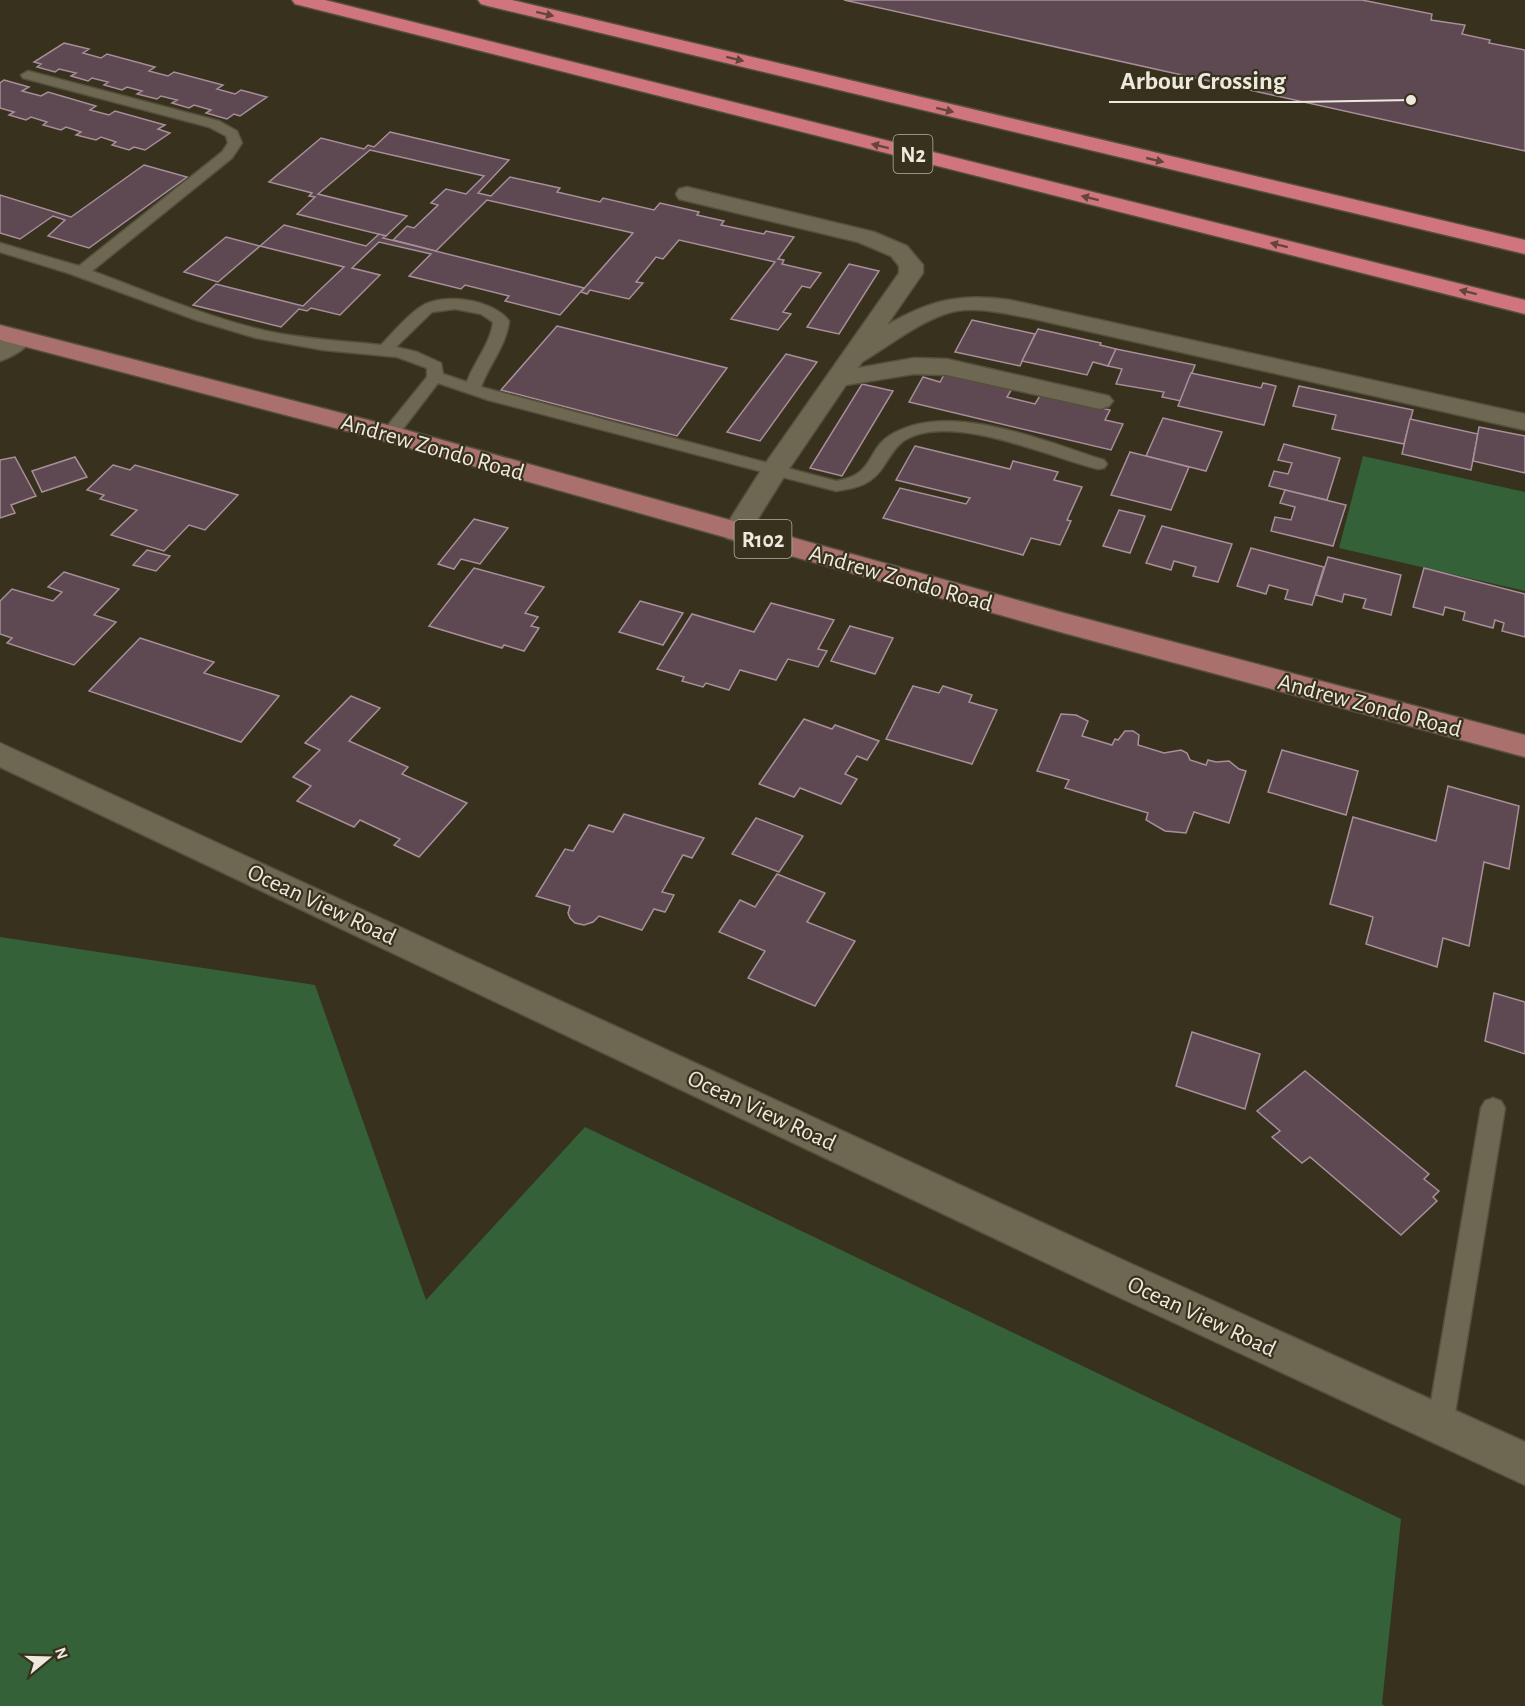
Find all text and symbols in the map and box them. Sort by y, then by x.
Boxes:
one-way arrow [536,9,554,19]
one-way arrow [725,55,744,65]
callout: Arbour Crossing [1109,58,1298,102]
text: Arbour Crossing [1120,68,1287,94]
one-way arrow [935,105,954,115]
road number: N2 [894,135,932,173]
one-way arrow [871,140,889,150]
one-way arrow [1145,155,1164,165]
one-way arrow [1081,193,1099,202]
one-way arrow [1270,240,1288,250]
one-way arrow [1459,287,1477,297]
street label: Andrew Zondo Road [338,410,527,486]
road number: R102 [734,520,792,558]
street label: Andrew Zondo Road [806,541,995,617]
street label: Andrew Zondo Road [1275,670,1464,742]
street label: Ocean View Road [244,860,400,950]
street label: Ocean View Road [684,1066,840,1156]
street label: Ocean View Road [1124,1272,1280,1362]
north arrow [18,1628,78,1688]
text: N [52,1646,71,1661]

